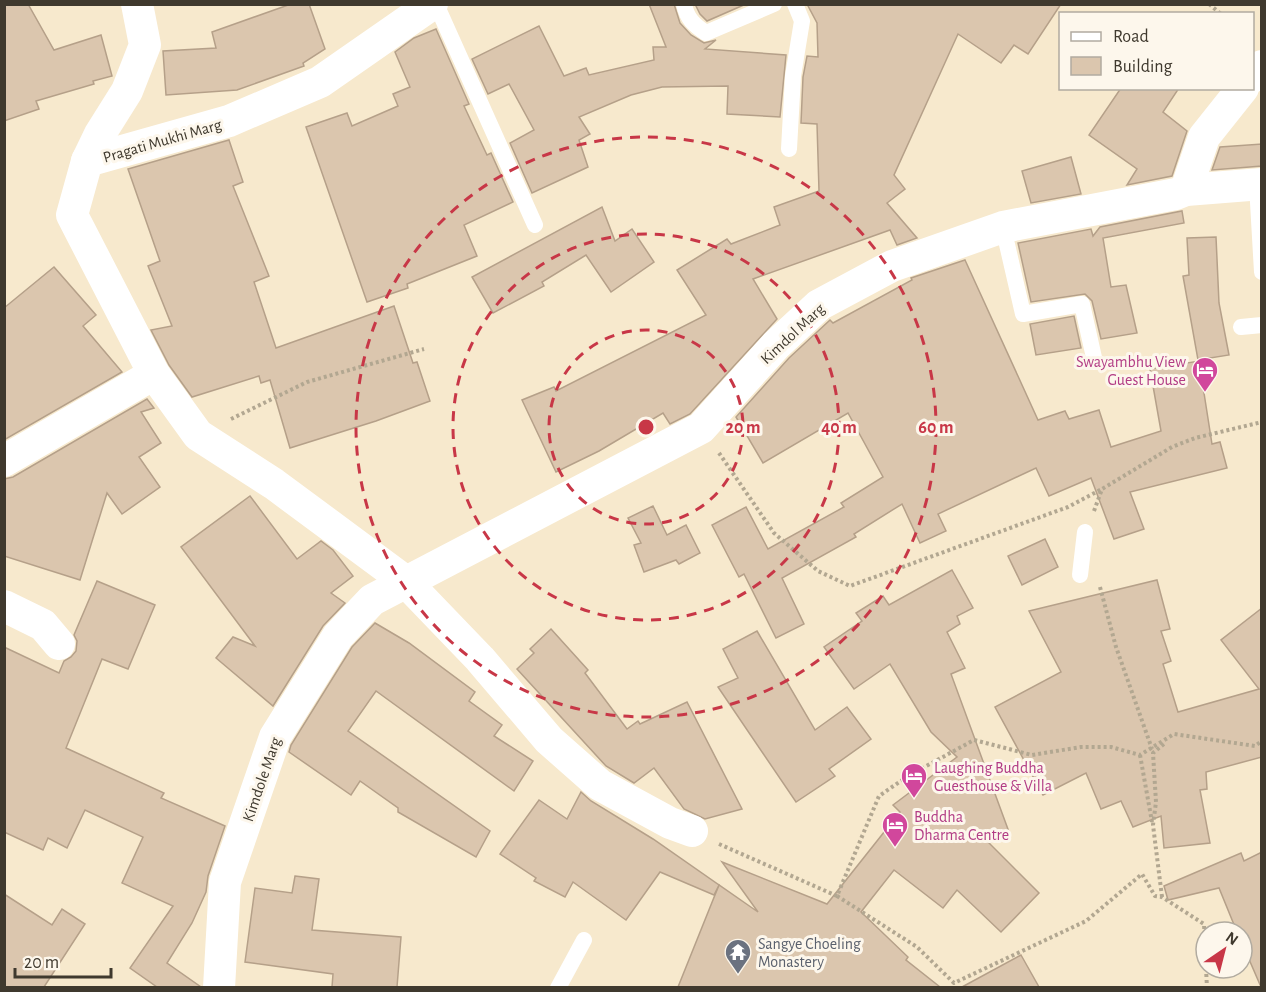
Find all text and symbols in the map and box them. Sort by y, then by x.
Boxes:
legend [1059,12,1254,90]
text: Road [1113,28,1149,46]
text: Building [1113,58,1173,76]
street label: Pragati Mukhi Marg [101,116,223,166]
street label: Kimdol Marg [758,300,828,367]
place label: Swayambhu View Guest House [1076,354,1186,388]
hotel icon: Swayambhu View Guest House [1190,355,1220,393]
centre of rings [636,417,656,437]
text: 20 m [725,419,761,437]
text: 40 m [821,419,857,437]
text: 60 m [918,419,954,437]
street label: Kimdole Marg [240,735,284,824]
place label: Laughing Buddha Guesthouse & Villa [934,760,1052,794]
hotel icon: Laughing Buddha Guesthouse & Villa [899,761,929,799]
place label: Buddha Dharma Centre [914,809,1009,843]
hotel icon: Buddha Dharma Centre [880,810,910,848]
north arrow [1194,920,1254,980]
text: N [1223,929,1241,948]
place label: Sangye Choeling Monastery [758,936,861,971]
temple icon: Sangye Choeling Monastery [723,937,753,975]
scale bar [15,941,111,979]
text: 20 m [24,954,59,972]

